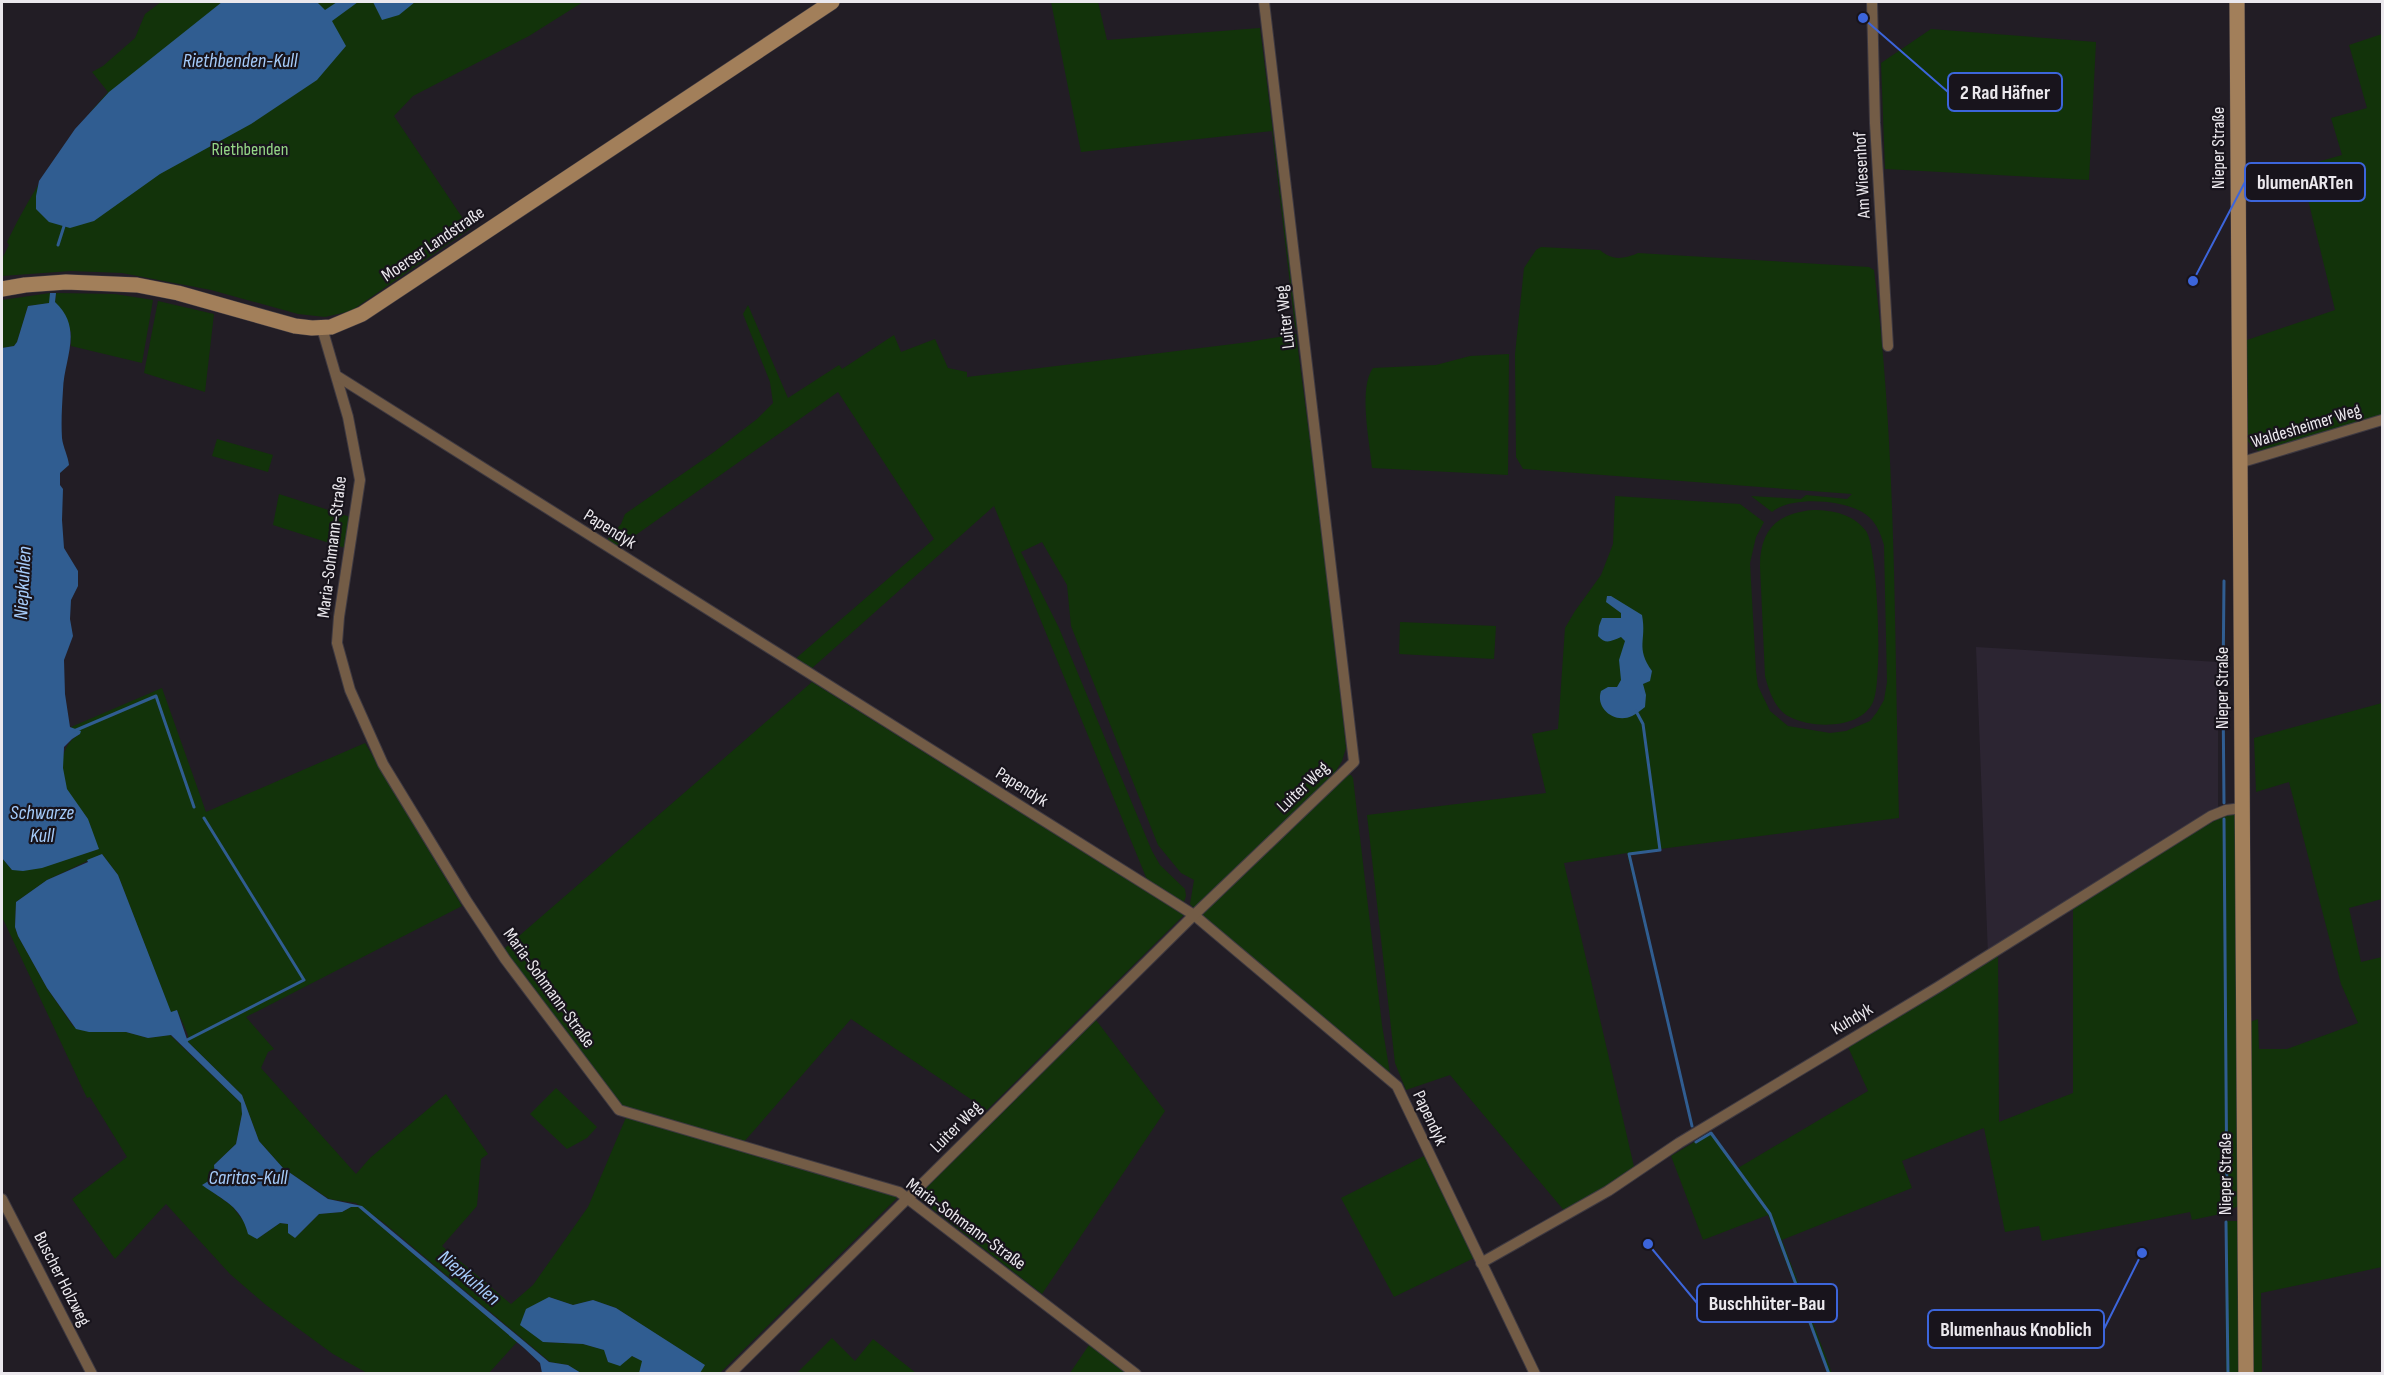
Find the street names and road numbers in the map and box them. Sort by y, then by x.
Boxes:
street label: Nieper Straße [2208,107,2229,189]
street label: Am Wiesenhof [1849,130,1875,220]
street label: Moerser Landstraße [378,202,488,286]
street label: Luiter Weg [1271,284,1299,350]
street label: Waldesheimer Weg [2249,399,2363,453]
street label: Maria-Sohmann-Straße [313,475,351,619]
street label: Papendyk [580,505,640,553]
street label: Nieper Straße [2212,647,2233,729]
street label: Luiter Weg [1273,757,1333,817]
street label: Papendyk [992,763,1052,811]
street label: Maria-Sohmann-Straße [499,924,599,1052]
street label: Kuhdyk [1828,998,1877,1039]
street label: Papendyk [1408,1087,1452,1149]
street label: Luiter Weg [926,1097,986,1157]
street label: Nieper Straße [2215,1133,2236,1215]
street label: Maria-Sohmann-Straße [902,1174,1030,1274]
street label: Buscher Holzweg [29,1228,95,1330]

